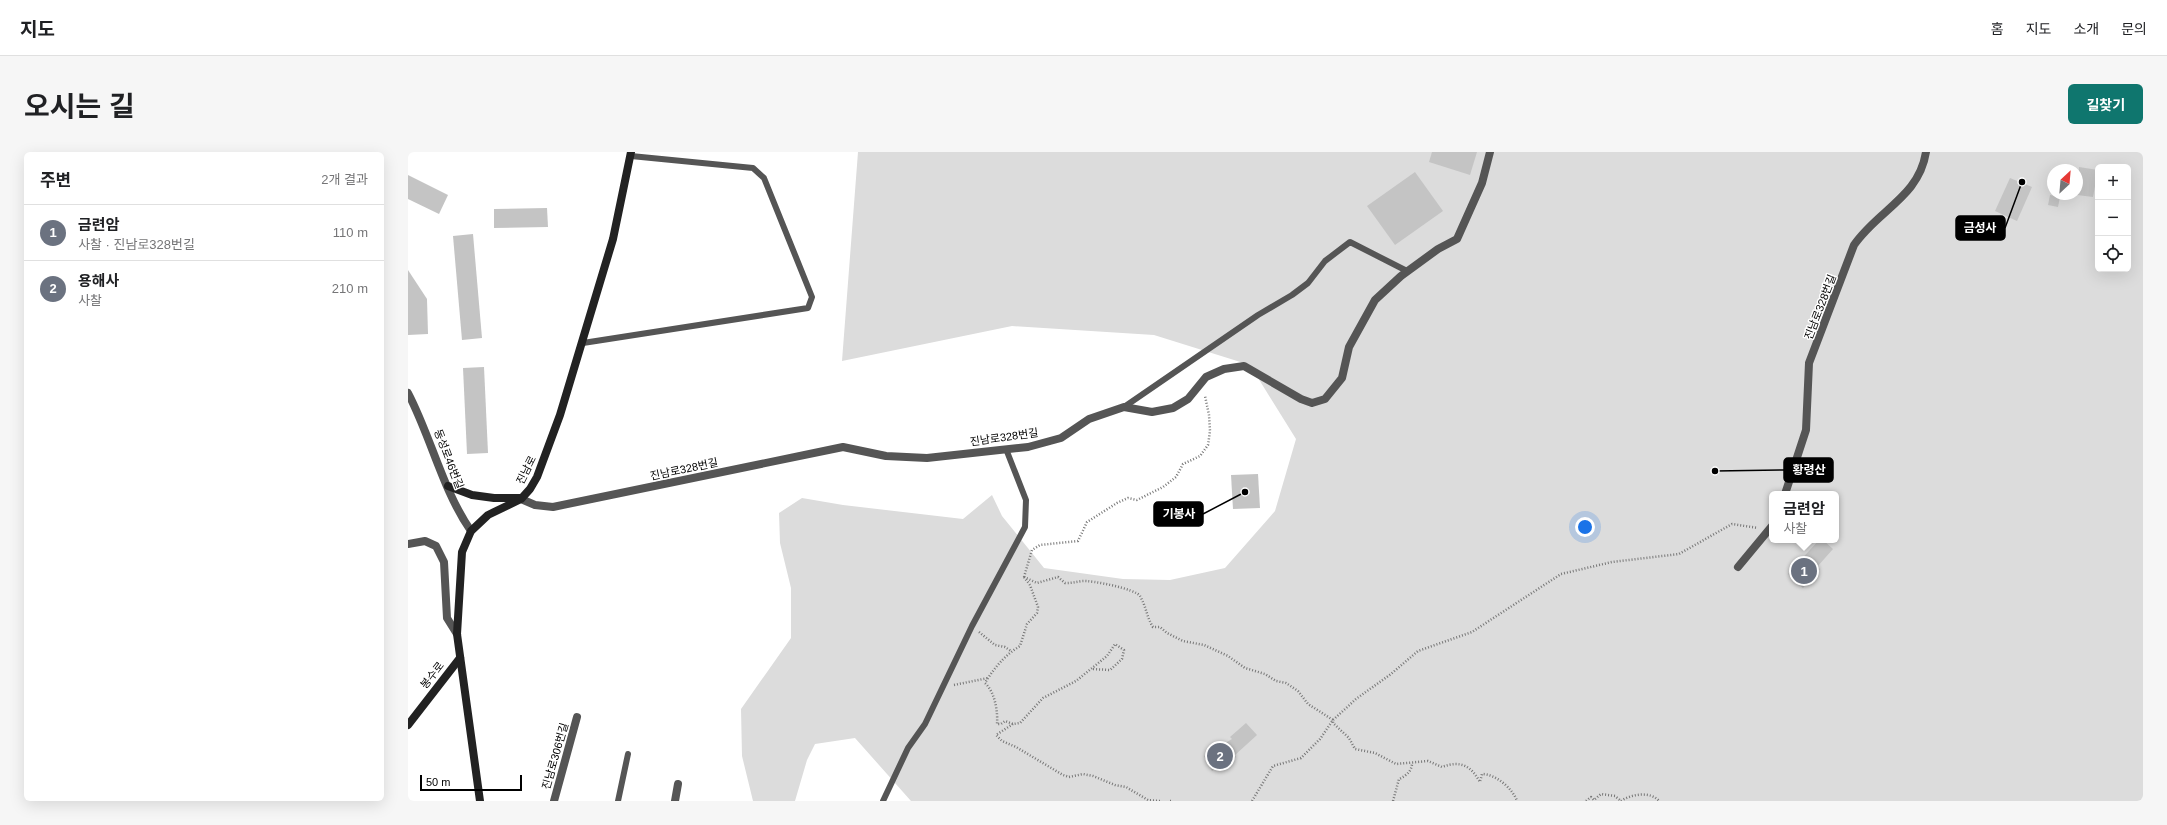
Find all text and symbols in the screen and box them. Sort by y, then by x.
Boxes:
text: 지도 [20,19,55,40]
text: 홈 [1991,21,2004,37]
text: 지도 [2026,21,2051,37]
text: 소개 [2073,21,2099,37]
text: 문의 [2121,21,2147,37]
button: 길찾기 [2068,84,2143,124]
text: 오시는 길 [24,91,135,122]
north arrow [2047,164,2083,200]
map controls [2095,164,2131,272]
button: + [2095,164,2131,200]
text: 주변 [40,171,71,190]
text: 2개 결과 [321,172,368,187]
button: − [2095,200,2131,236]
text: 금련암 [78,216,119,233]
callout: 금성사 [1956,216,2005,240]
text: 금성사 [1963,221,1997,235]
text: 1 [49,225,57,240]
text: 110 m [333,225,368,240]
button: locate [2095,236,2131,272]
text: 사찰 · 진남로328번길 [78,237,195,252]
text: 용해사 [78,272,119,289]
street label: 진남로328번길 [1802,273,1838,341]
text: 2 [49,281,57,296]
text: 210 m [332,281,368,296]
text: 사찰 [78,293,102,308]
street label: 진남로328번길 [969,426,1039,448]
street label: 동성로46번길 [432,428,466,490]
street label: 진남로 [514,454,538,486]
street label: 진남로328번길 [649,456,719,482]
callout: 황령산 [1784,458,1833,482]
text: 황령산 [1792,463,1826,477]
popup [1769,491,1839,543]
text: 금련암 [1783,500,1825,517]
callout: 기봉사 [1154,502,1203,526]
text: 기봉사 [1162,507,1196,521]
your location [1575,517,1595,537]
text: 사찰 [1783,521,1807,536]
pin: 1 [1791,556,1817,586]
street label: 봉수로 [418,659,446,691]
street label: 진남로306번길 [540,721,570,791]
pin: 2 [1207,741,1233,771]
scale bar [420,773,522,792]
text: 50 m [426,776,450,788]

